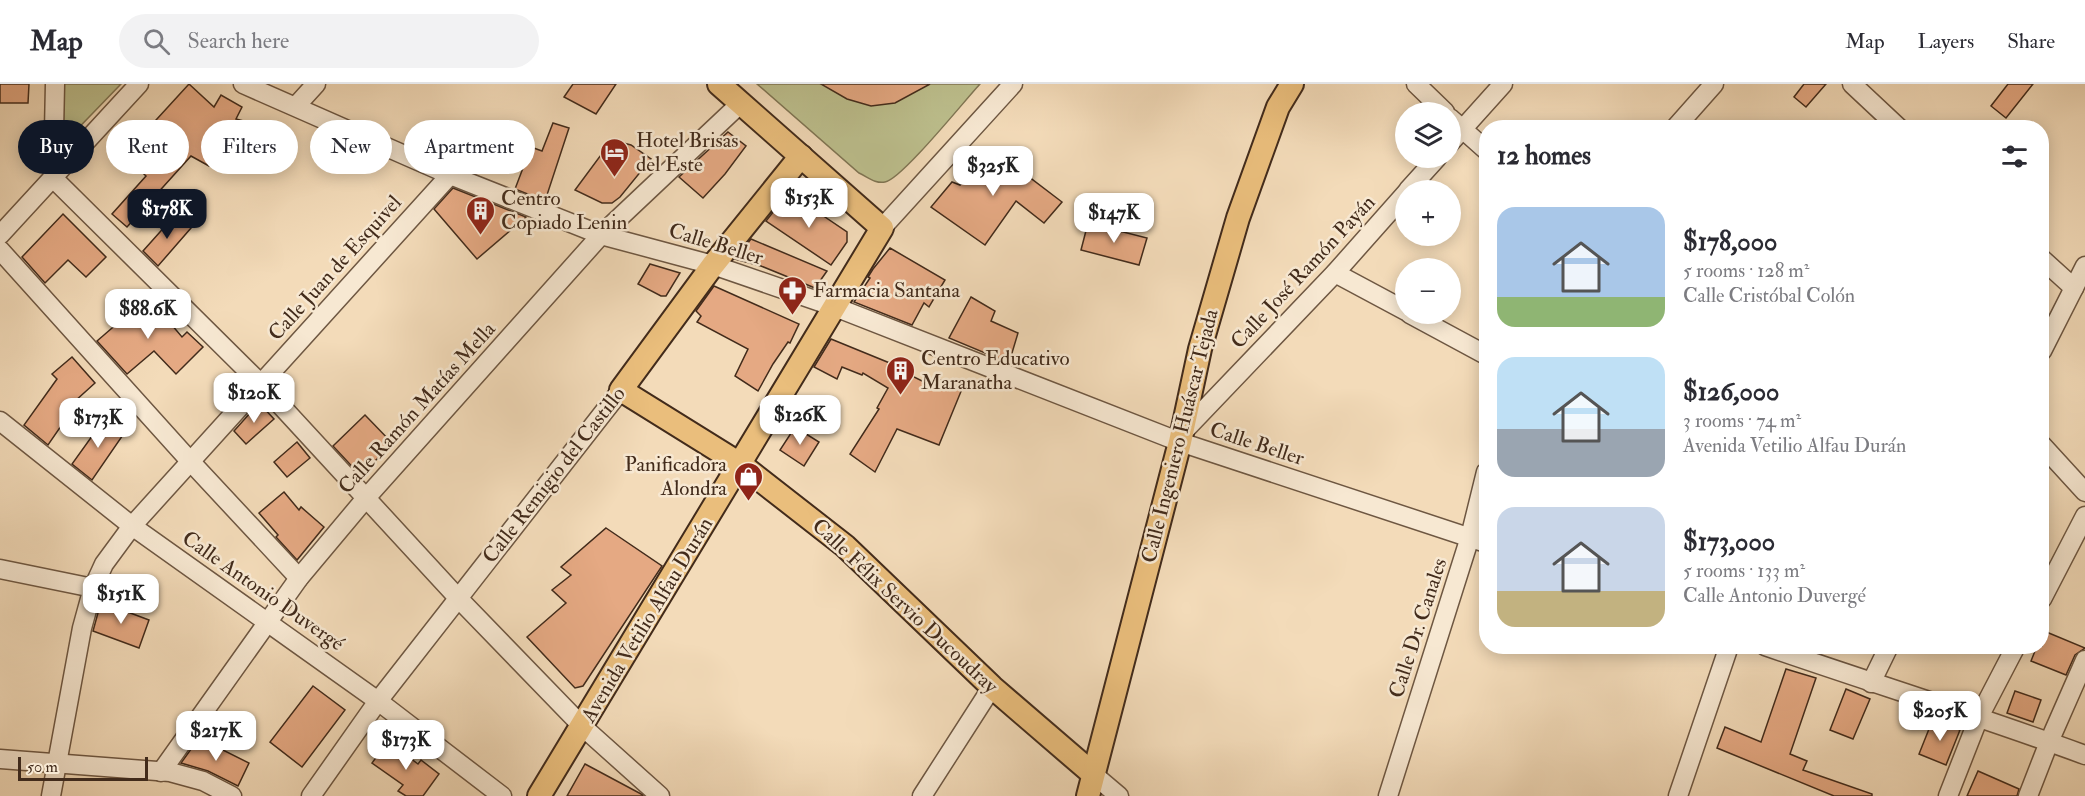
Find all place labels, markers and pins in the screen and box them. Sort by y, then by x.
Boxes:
place label: Hotel Brisas del Este [636,127,739,178]
hotel icon: Hotel Brisas del Este [599,136,631,178]
pin: $325K [951,146,1035,197]
pin: $153K [767,178,851,229]
place label: Centro Copiado Lenin [501,185,628,236]
pin: $178K [125,189,209,240]
pin: $147K [1072,193,1156,244]
building icon: Centro Copiado Lenin [464,194,496,236]
pharmacy icon: Farmacia Santana [776,274,808,316]
place label: Farmacia Santana [813,277,960,304]
pin: $88.6K [99,289,197,340]
place label: Centro Educativo Maranatha [921,345,1070,396]
building icon: Centro Educativo Maranatha [884,354,916,396]
pin: $120K [212,373,296,424]
pin: $126K [758,395,842,446]
pin: $173K [56,398,140,449]
place label: Panificadora Alondra [625,451,727,502]
shop icon: Panificadora Alondra [732,460,764,502]
pin: $151K [79,574,163,625]
pin: $205K [1898,691,1982,742]
pin: $217K [174,711,258,762]
pin: $173K [364,720,448,771]

